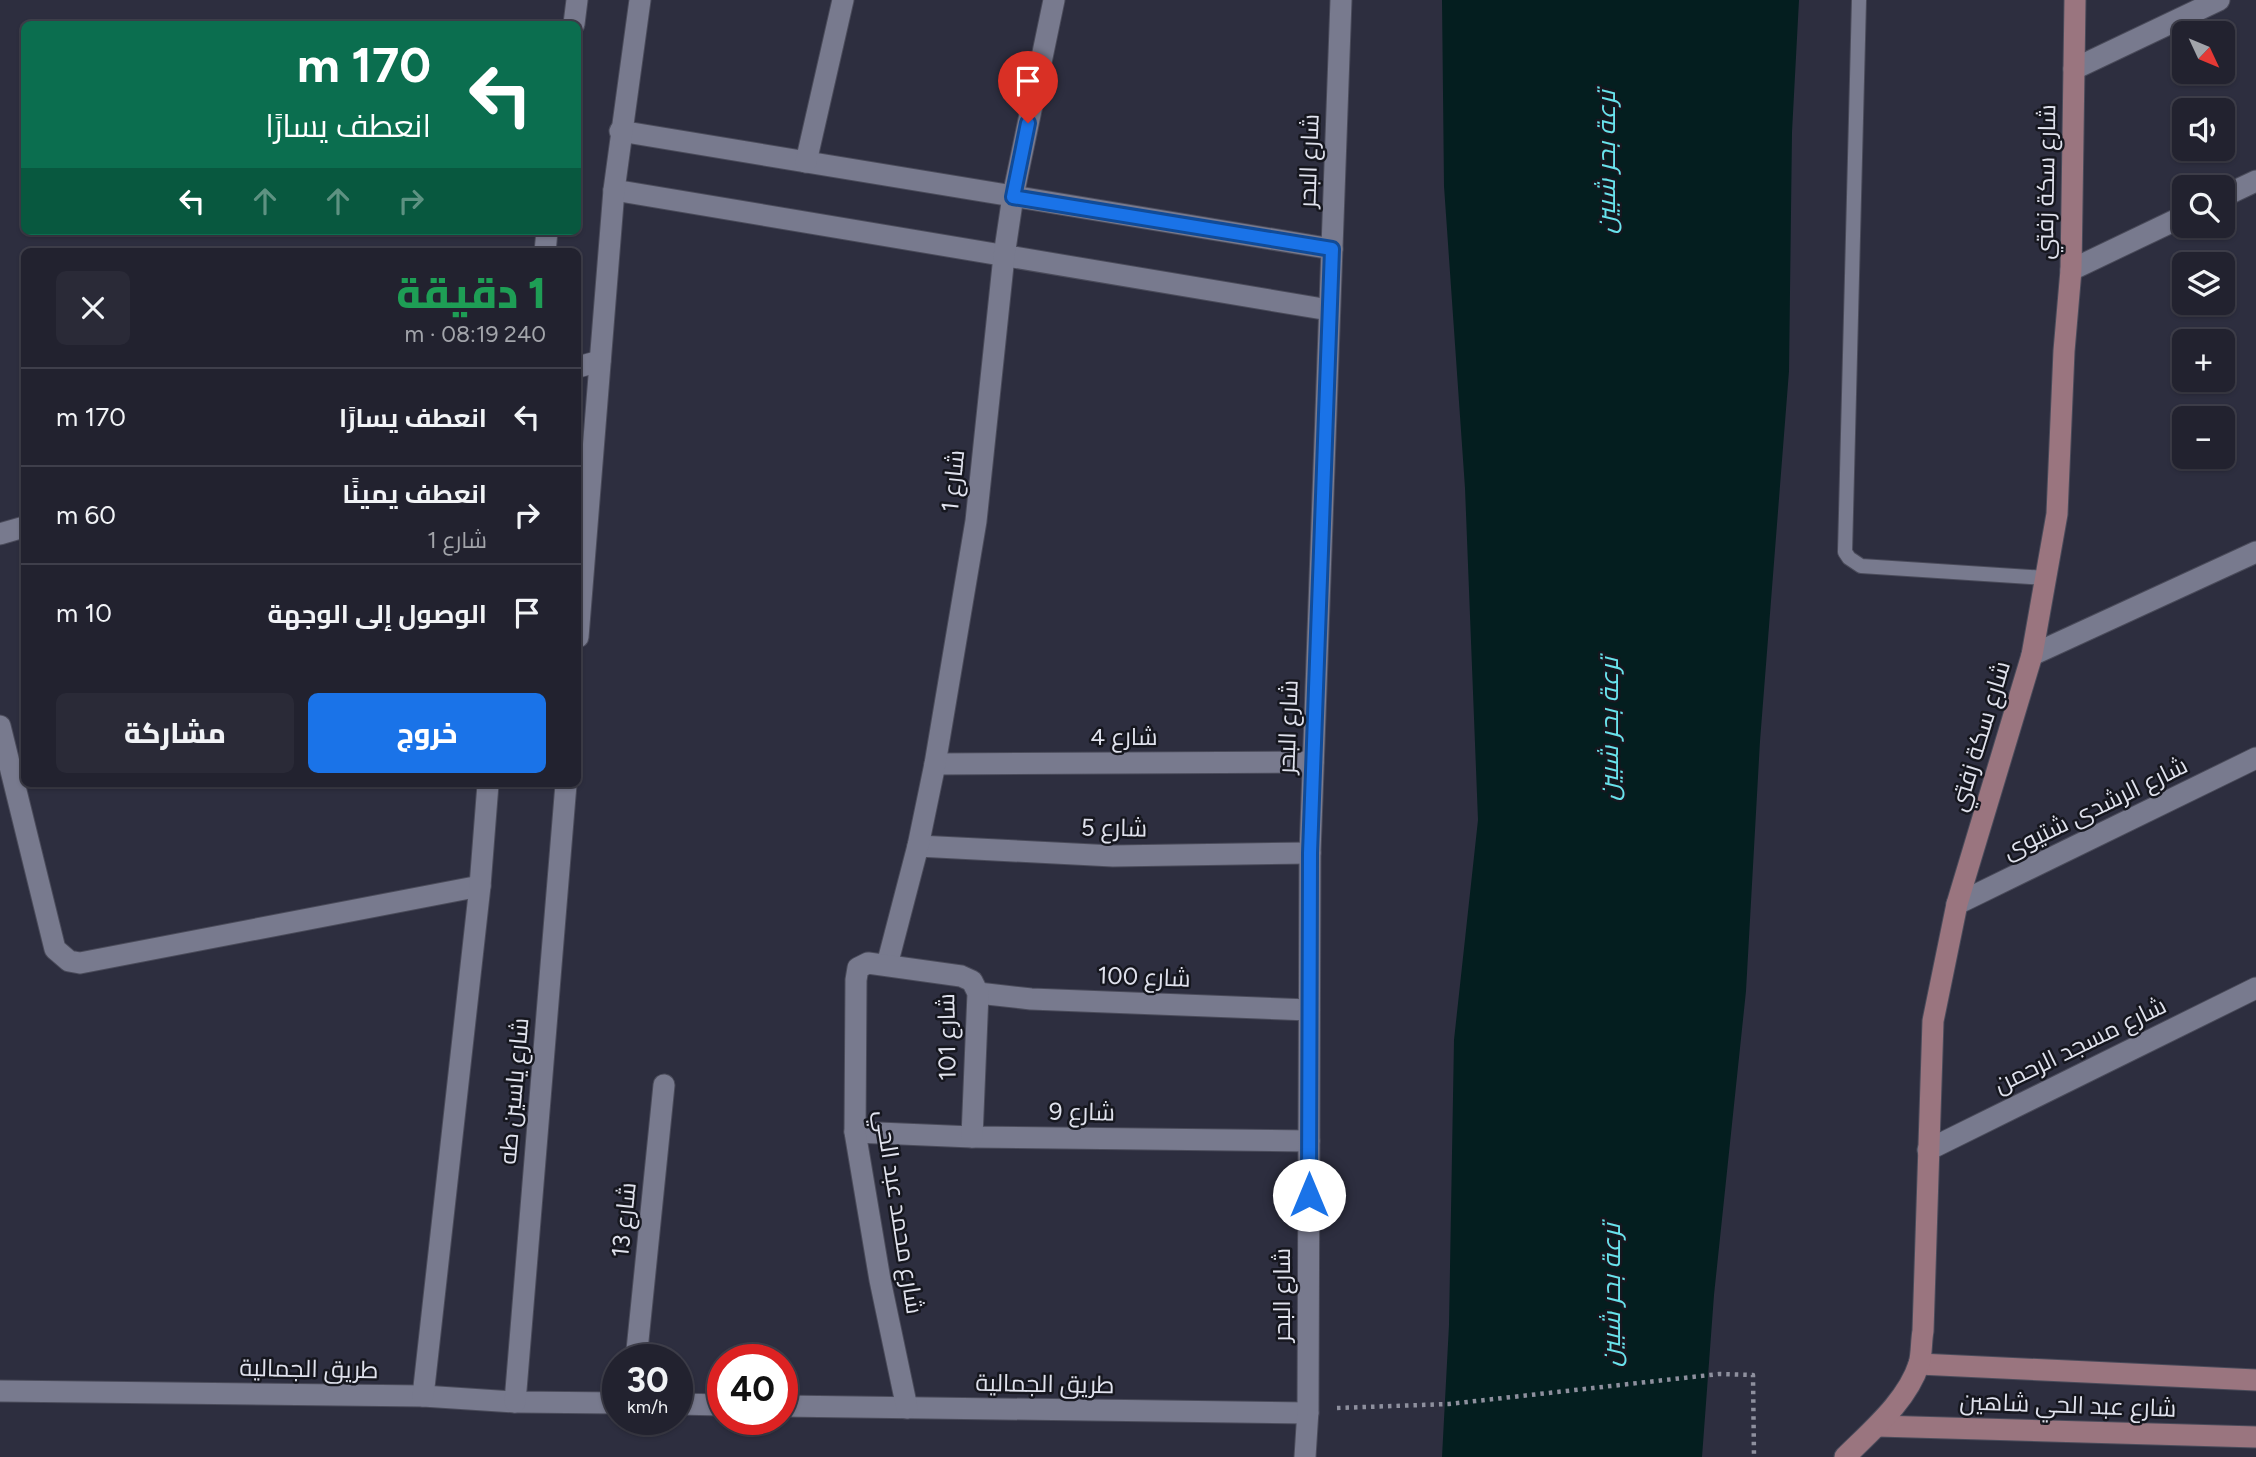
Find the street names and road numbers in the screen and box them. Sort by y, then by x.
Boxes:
street label: شارع سكة زفتي [2030,104,2066,260]
street label: شارع البحر [1292,113,1327,211]
street label: شارع 1 [935,448,972,514]
street label: شارع سكة زفتي [1943,657,2021,816]
street label: شارع البحر [1271,679,1306,777]
street label: شارع 4 [1090,722,1158,753]
street label: شارع الرشدى شتيوى [1998,750,2193,867]
street label: شارع 5 [1081,812,1147,845]
street label: شارع 100 [1097,960,1191,995]
street label: شارع مسجد الرحمن [1989,990,2172,1101]
street label: شارع 101 [931,993,964,1081]
street label: شارع ياسين طه [493,1016,536,1166]
street label: شارع 9 [1049,1096,1115,1129]
street label: شارع محمد عبد الحي [864,1108,930,1317]
street label: شارع 13 [605,1181,644,1259]
street label: شارع البحر [1267,1248,1298,1344]
street label: طريق الجمالية [239,1353,379,1385]
street label: طريق الجمالية [975,1368,1115,1400]
street label: شارع عبد الحي شاهين [1959,1386,2177,1428]

